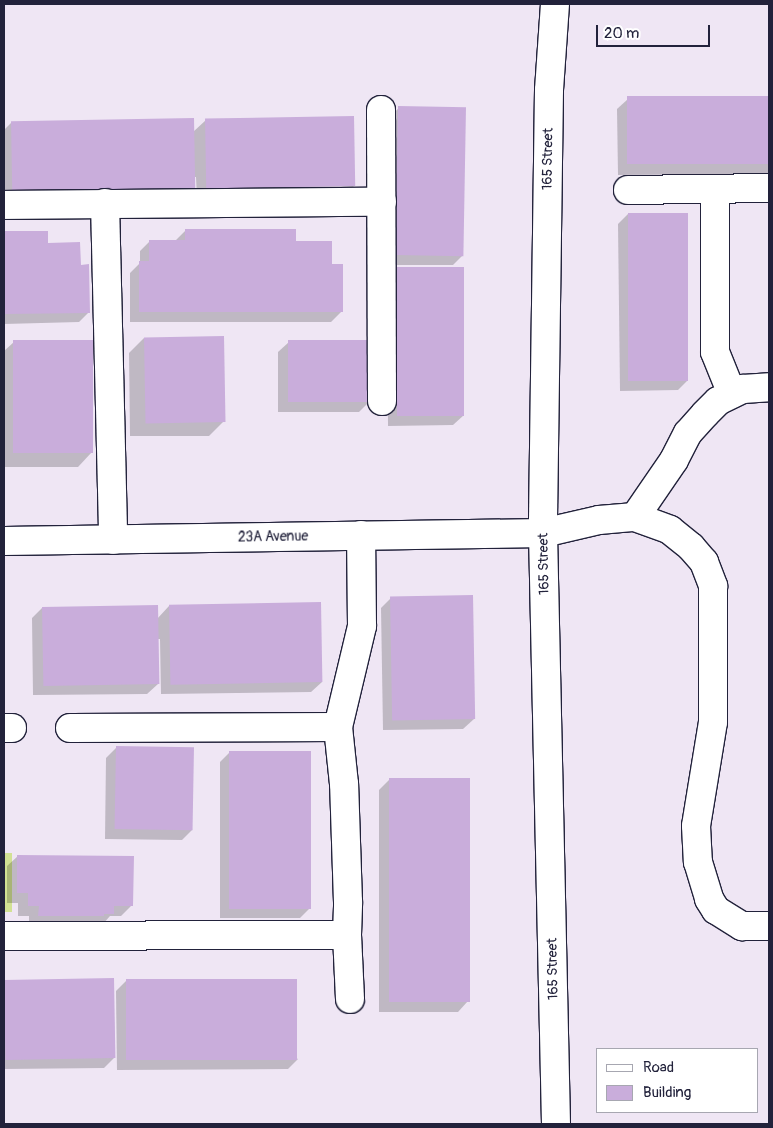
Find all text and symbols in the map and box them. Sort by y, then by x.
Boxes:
scale bar [598,15,712,47]
text: 20 m [604,24,639,43]
street label: 165 Street [539,128,557,190]
street label: 23A Avenue [238,528,308,546]
street label: 165 Street [535,533,553,595]
street label: 165 Street [544,938,562,1000]
legend [596,1048,758,1113]
text: Road [643,1058,674,1077]
text: Building [643,1083,691,1102]

